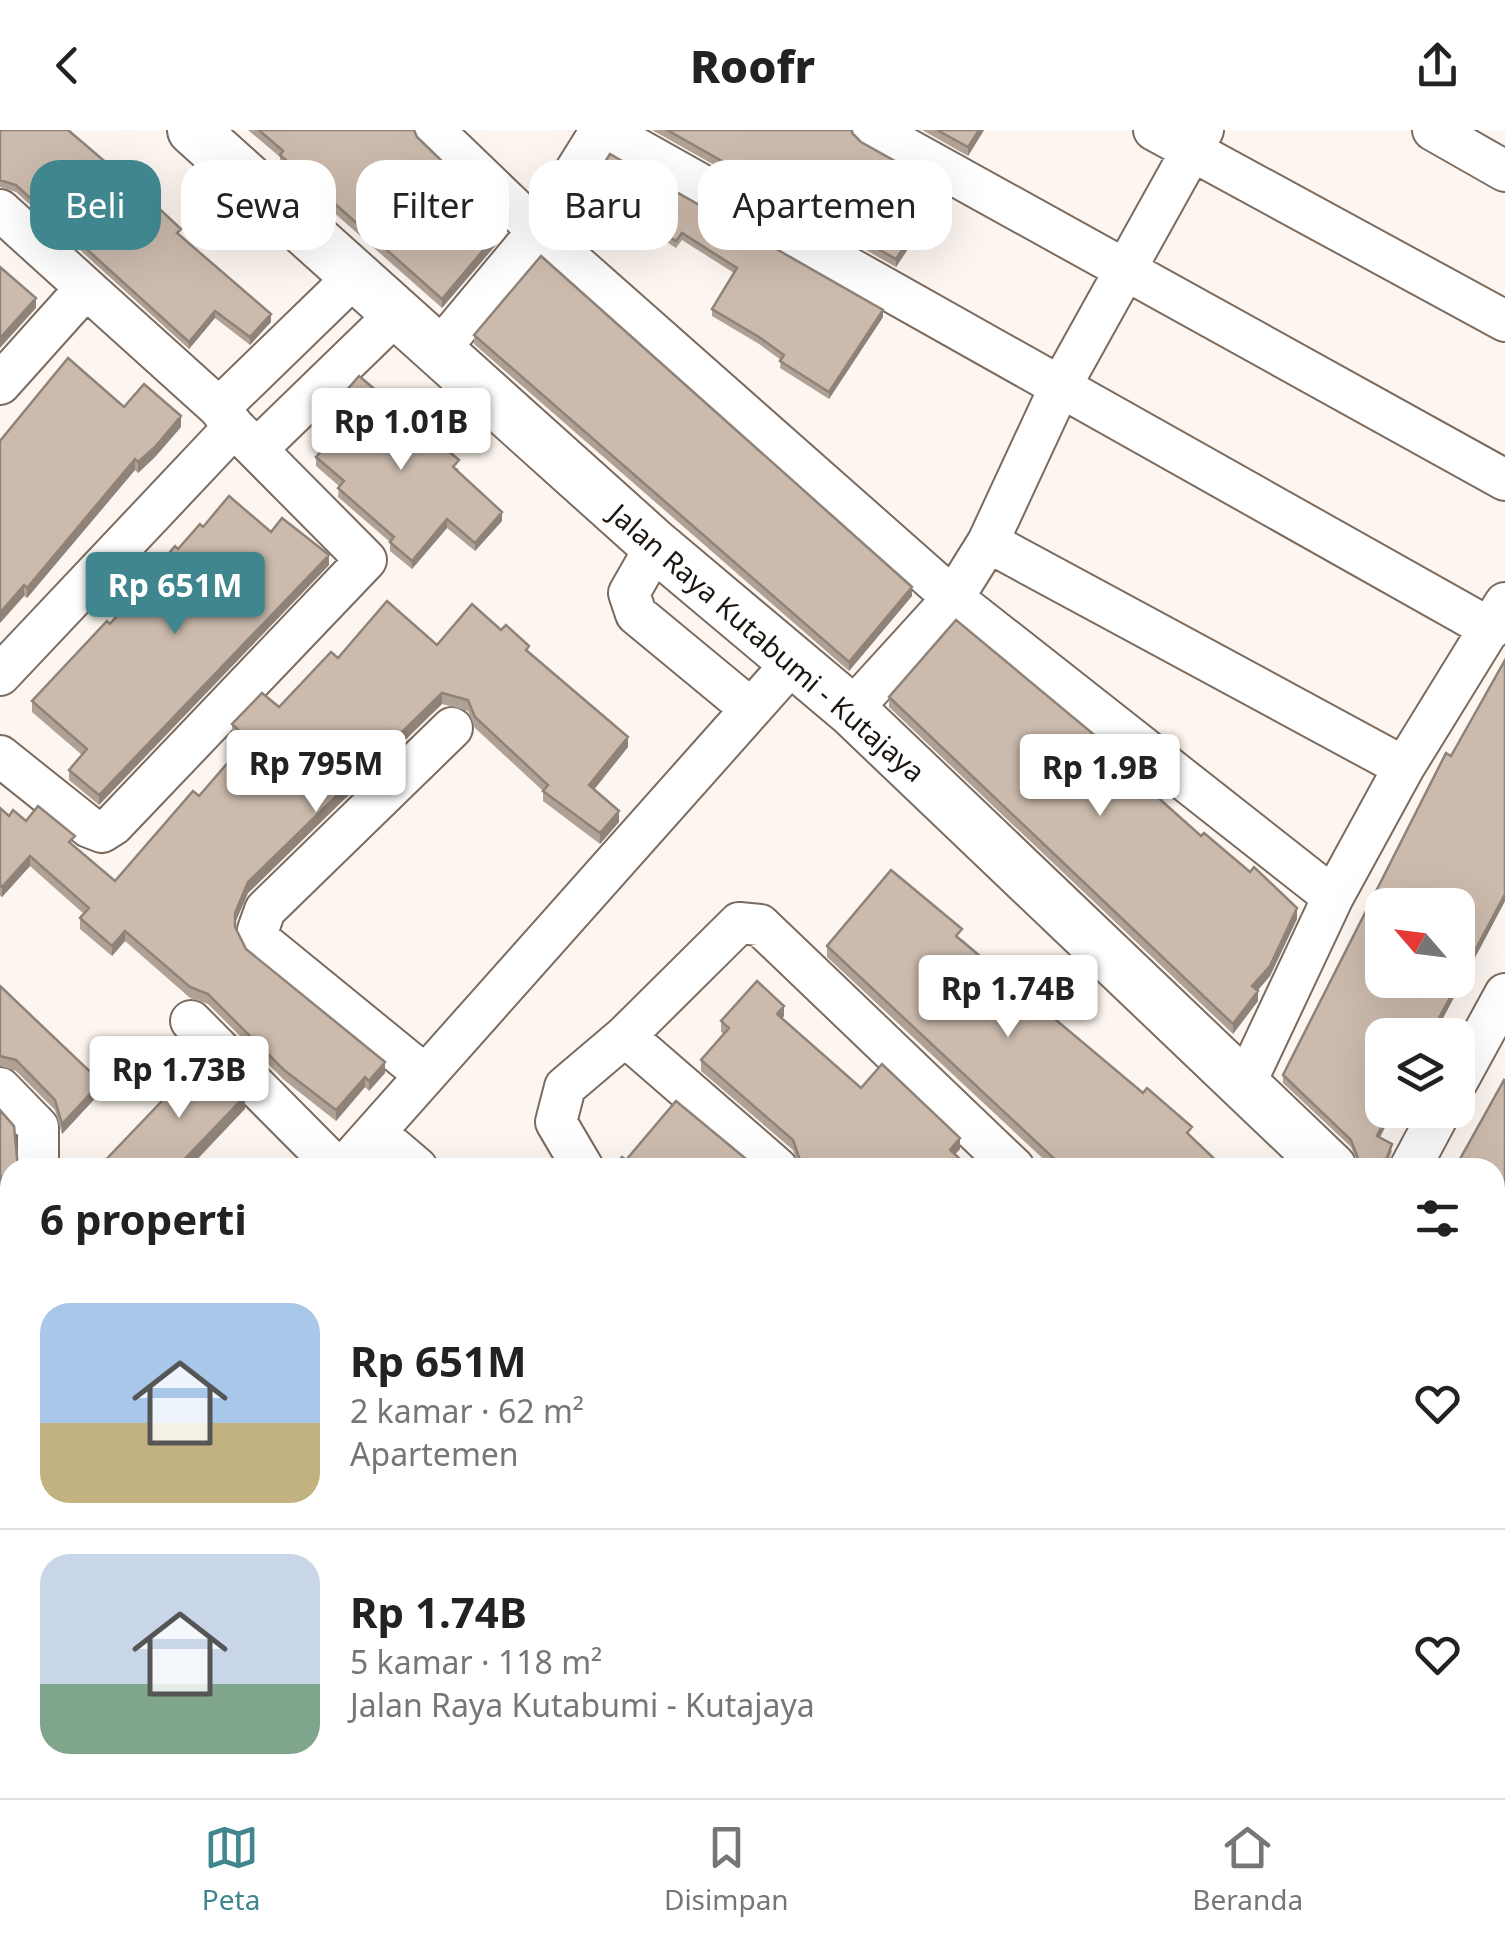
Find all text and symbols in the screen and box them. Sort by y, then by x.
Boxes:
text: Roofr [690,35,815,96]
icon: back [40,38,95,93]
icon: share [1410,38,1465,93]
chip: Beli [30,160,161,250]
chip: Sewa [181,160,336,250]
chip: Filter [356,160,509,250]
chip: Baru [529,160,678,250]
chip: Apartemen [698,160,952,250]
pin: Rp 1.01B [298,388,504,473]
text: Rp 1.01B [334,399,468,442]
street label: Jalan Raya Kutabumi - Kutajaya [599,493,934,790]
pin: Rp 651M [83,552,267,637]
text: Rp 651M [108,563,242,606]
pin: Rp 795M [224,730,408,815]
pin: Rp 1.9B [1008,734,1192,819]
text: Rp 795M [249,741,383,784]
text: Rp 1.9B [1042,745,1158,788]
north arrow [1365,888,1475,998]
map controls [1365,888,1475,1128]
pin: Rp 1.74B [905,955,1111,1040]
text: Rp 1.74B [941,966,1075,1009]
button: layers [1365,1018,1475,1128]
pin: Rp 1.73B [76,1036,282,1121]
text: Rp 1.73B [112,1047,246,1090]
text: 6 properti [40,1190,247,1247]
icon: filters [1410,1191,1465,1246]
text: Rp 651M [350,1332,527,1389]
icon: home [120,1343,240,1463]
icon: heart [1410,1376,1465,1431]
text: 2 kamar · 62 m² [350,1389,584,1432]
text: Apartemen [350,1432,519,1475]
text: Rp 1.74B [350,1583,527,1640]
icon: home [120,1594,240,1714]
icon: heart [1410,1627,1465,1682]
text: 5 kamar · 118 m² [350,1640,602,1683]
text: Jalan Raya Kutabumi - Kutajaya [350,1683,815,1726]
tab: Peta [202,1820,260,1918]
tab: Disimpan [664,1820,789,1918]
tab: Beranda [1192,1820,1303,1918]

